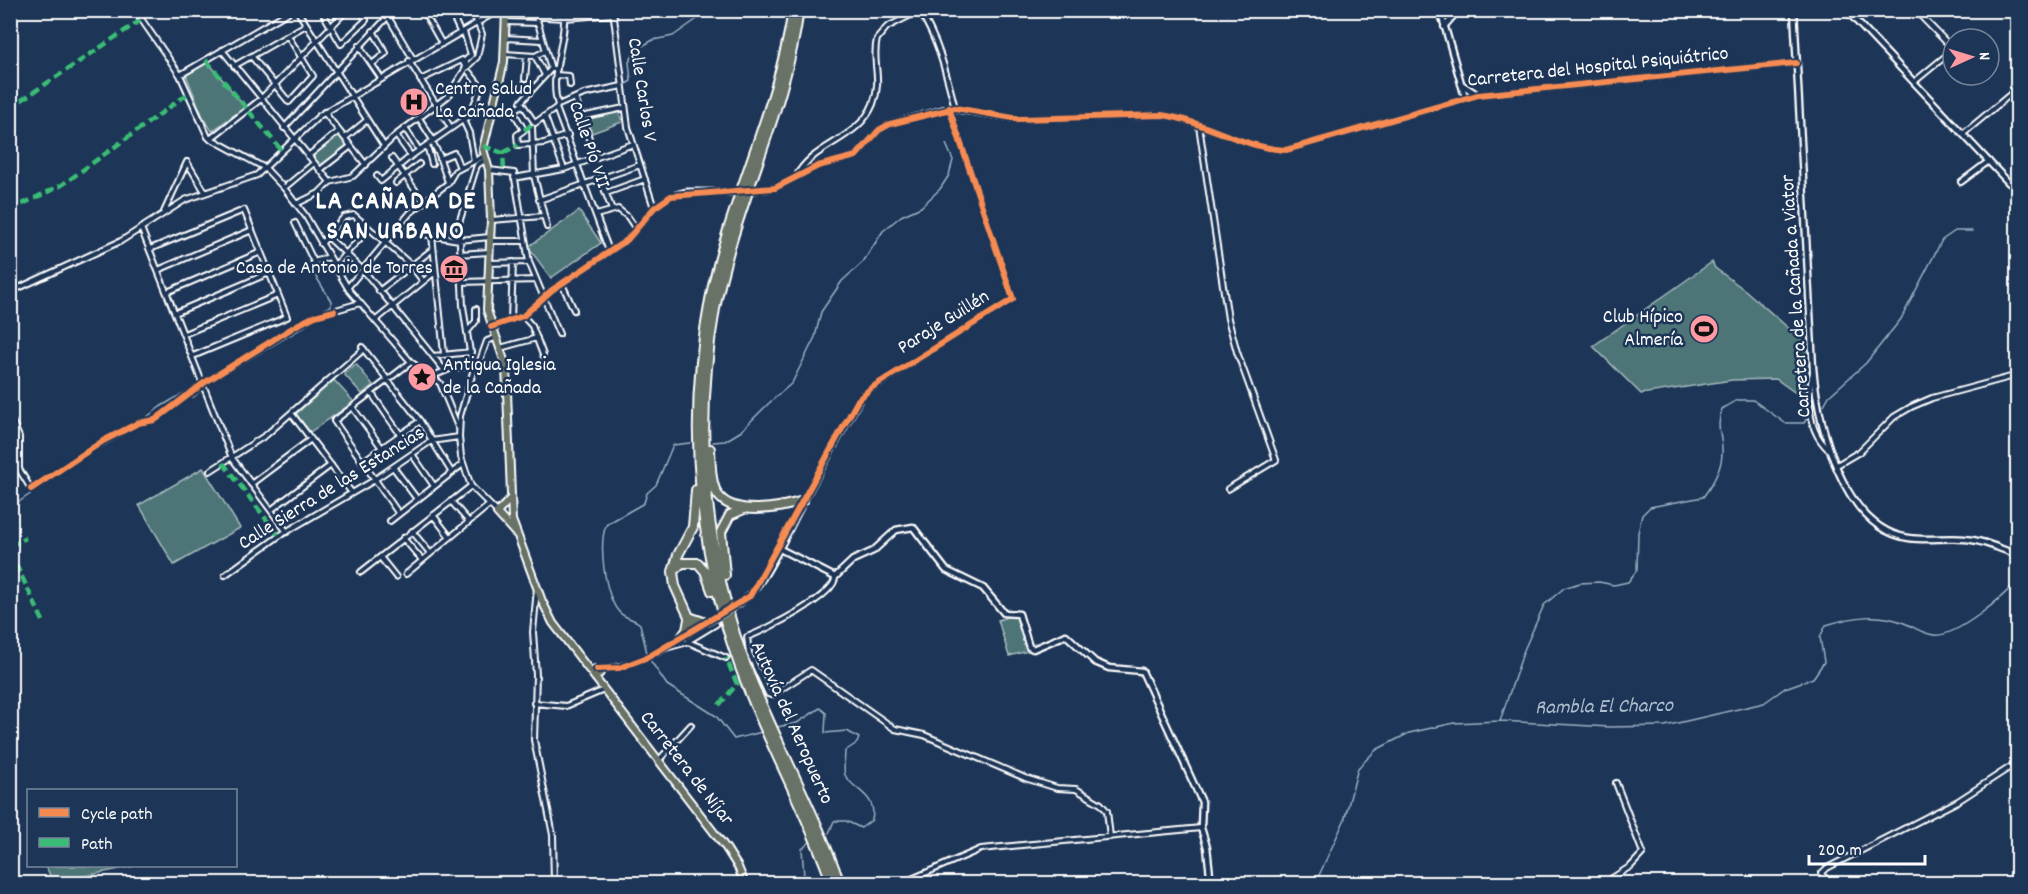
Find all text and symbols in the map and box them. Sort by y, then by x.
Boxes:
north arrow [1941,27,2001,87]
street label: Calle Carlos V [619,36,663,144]
street label: Carretera del Hospital Psiquiátrico [1466,40,1730,96]
text: N [1972,51,1995,61]
place label: Centro Salud La Cañada [435,76,532,127]
hospital icon: Centro Salud La Cañada [398,86,430,118]
street label: Calle Pío VII [560,98,616,192]
street label: Carretera de la Cañada a Viator [1775,173,1819,418]
district label: LA CAÑADA DE SAN URBANO [316,184,476,251]
museum icon: Casa de Antonio de Torres [438,253,470,285]
place label: Casa de Antonio de Torres [236,255,433,283]
street label: Paraje Guillén [893,284,995,362]
place label: Club Hípico Almería [1603,304,1684,355]
sports icon: Club Hípico Almería [1688,313,1720,345]
place label: Antigua Iglesia de la Cañada [443,352,556,403]
place icon: Antigua Iglesia de la Cañada [406,361,438,393]
street label: Calle Sierra de las Estancias [233,420,431,558]
street label: Autovía del Aeropuerto [742,637,840,809]
water label: Rambla El Charco [1535,692,1675,724]
street label: Carretera de Níjar [632,706,740,833]
legend [27,789,237,867]
text: Cycle path [81,803,152,828]
scale bar [1809,828,1924,866]
text: Path [81,833,113,858]
text: 200 m [1818,839,1862,864]

